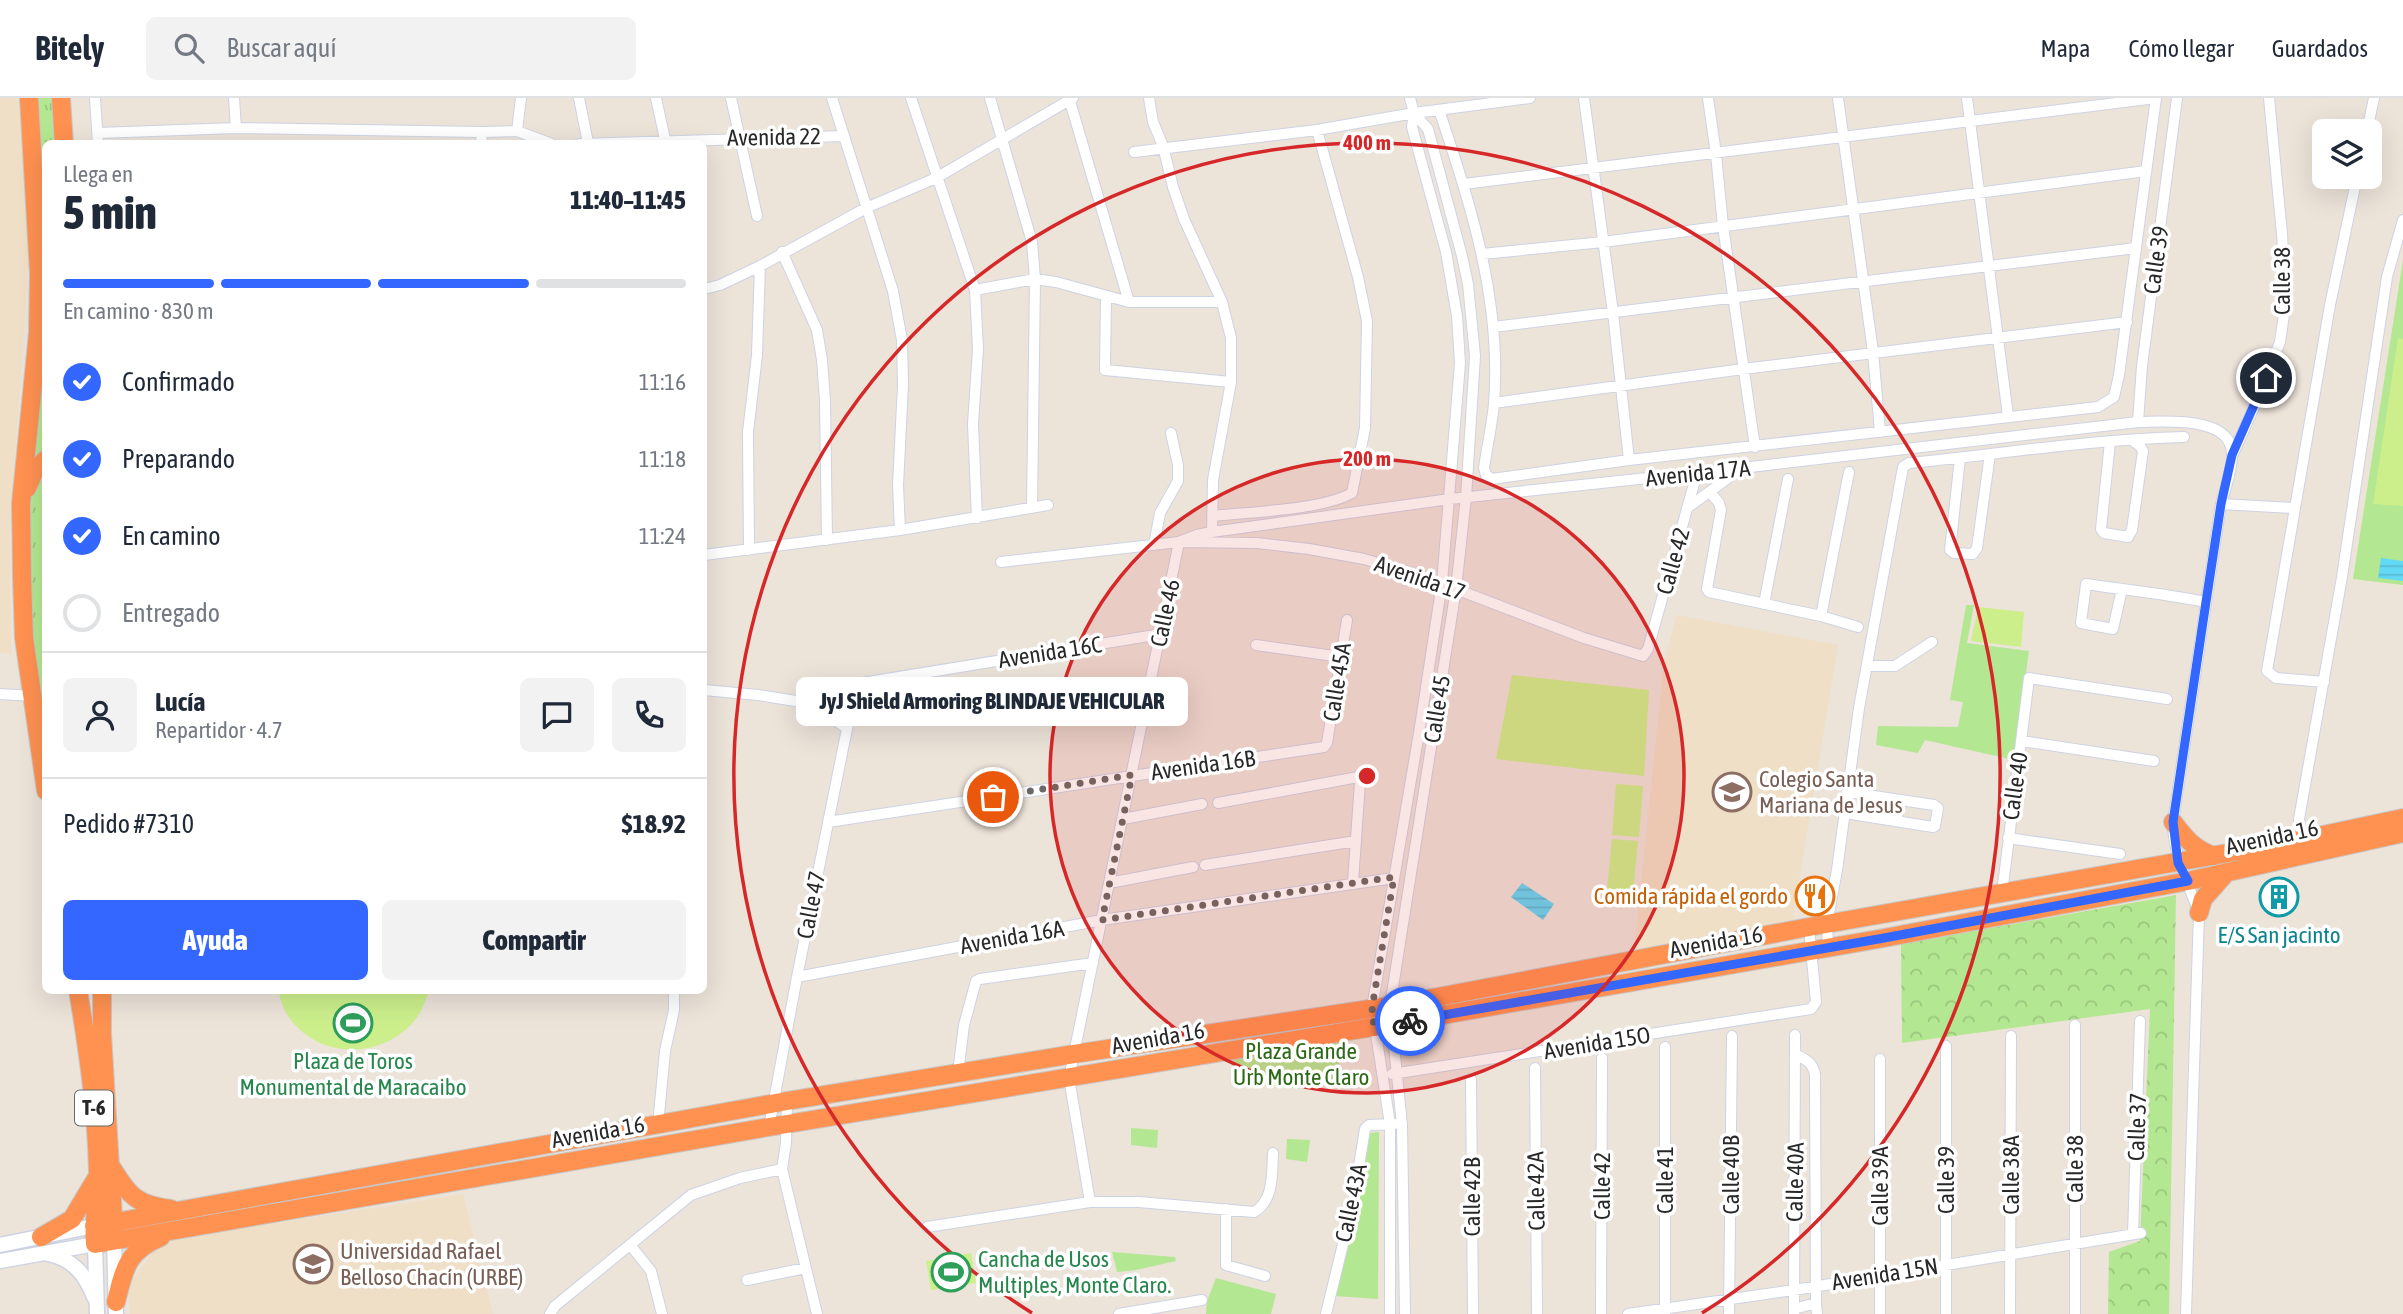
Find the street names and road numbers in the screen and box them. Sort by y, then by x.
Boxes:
street label: Avenida 22 [727,123,821,151]
street label: Calle 39 [2138,224,2174,296]
street label: Calle 38 [2269,247,2295,315]
street label: Avenida 17A [1644,455,1752,491]
street label: Calle 42 [1651,525,1695,597]
street label: Avenida 17 [1371,550,1469,606]
street label: Calle 46 [1145,577,1185,649]
street label: Avenida 16C [997,631,1103,673]
street label: Calle 45A [1318,640,1356,723]
street label: Calle 45 [1419,673,1455,745]
street label: Avenida 16B [1149,745,1257,785]
street label: Calle 40 [1997,750,2033,822]
street label: Avenida 16 [2223,815,2321,859]
street label: Calle 47 [792,869,830,941]
street label: Avenida 16A [958,915,1067,959]
street label: Avenida 16 [1668,921,1764,963]
street label: Avenida 16 [1110,1017,1206,1059]
street label: Avenida 15O [1542,1022,1652,1064]
road number: T-6 [75,1090,113,1126]
street label: Calle 37 [2123,1092,2151,1162]
street label: Avenida 16 [550,1111,646,1153]
street label: Calle 40B [1718,1135,1744,1215]
street label: Calle 38A [1998,1135,2024,1215]
street label: Calle 38 [2062,1135,2088,1203]
street label: Calle 40A [1781,1141,1809,1222]
street label: Calle 41 [1652,1146,1678,1214]
street label: Calle 39A [1867,1146,1893,1226]
street label: Calle 39 [1933,1146,1959,1214]
street label: Calle 42A [1522,1150,1550,1231]
street label: Calle 42 [1589,1152,1615,1220]
street label: Calle 42B [1459,1157,1485,1237]
street label: Calle 43A [1330,1161,1372,1245]
street label: Avenida 15N [1830,1253,1940,1295]

